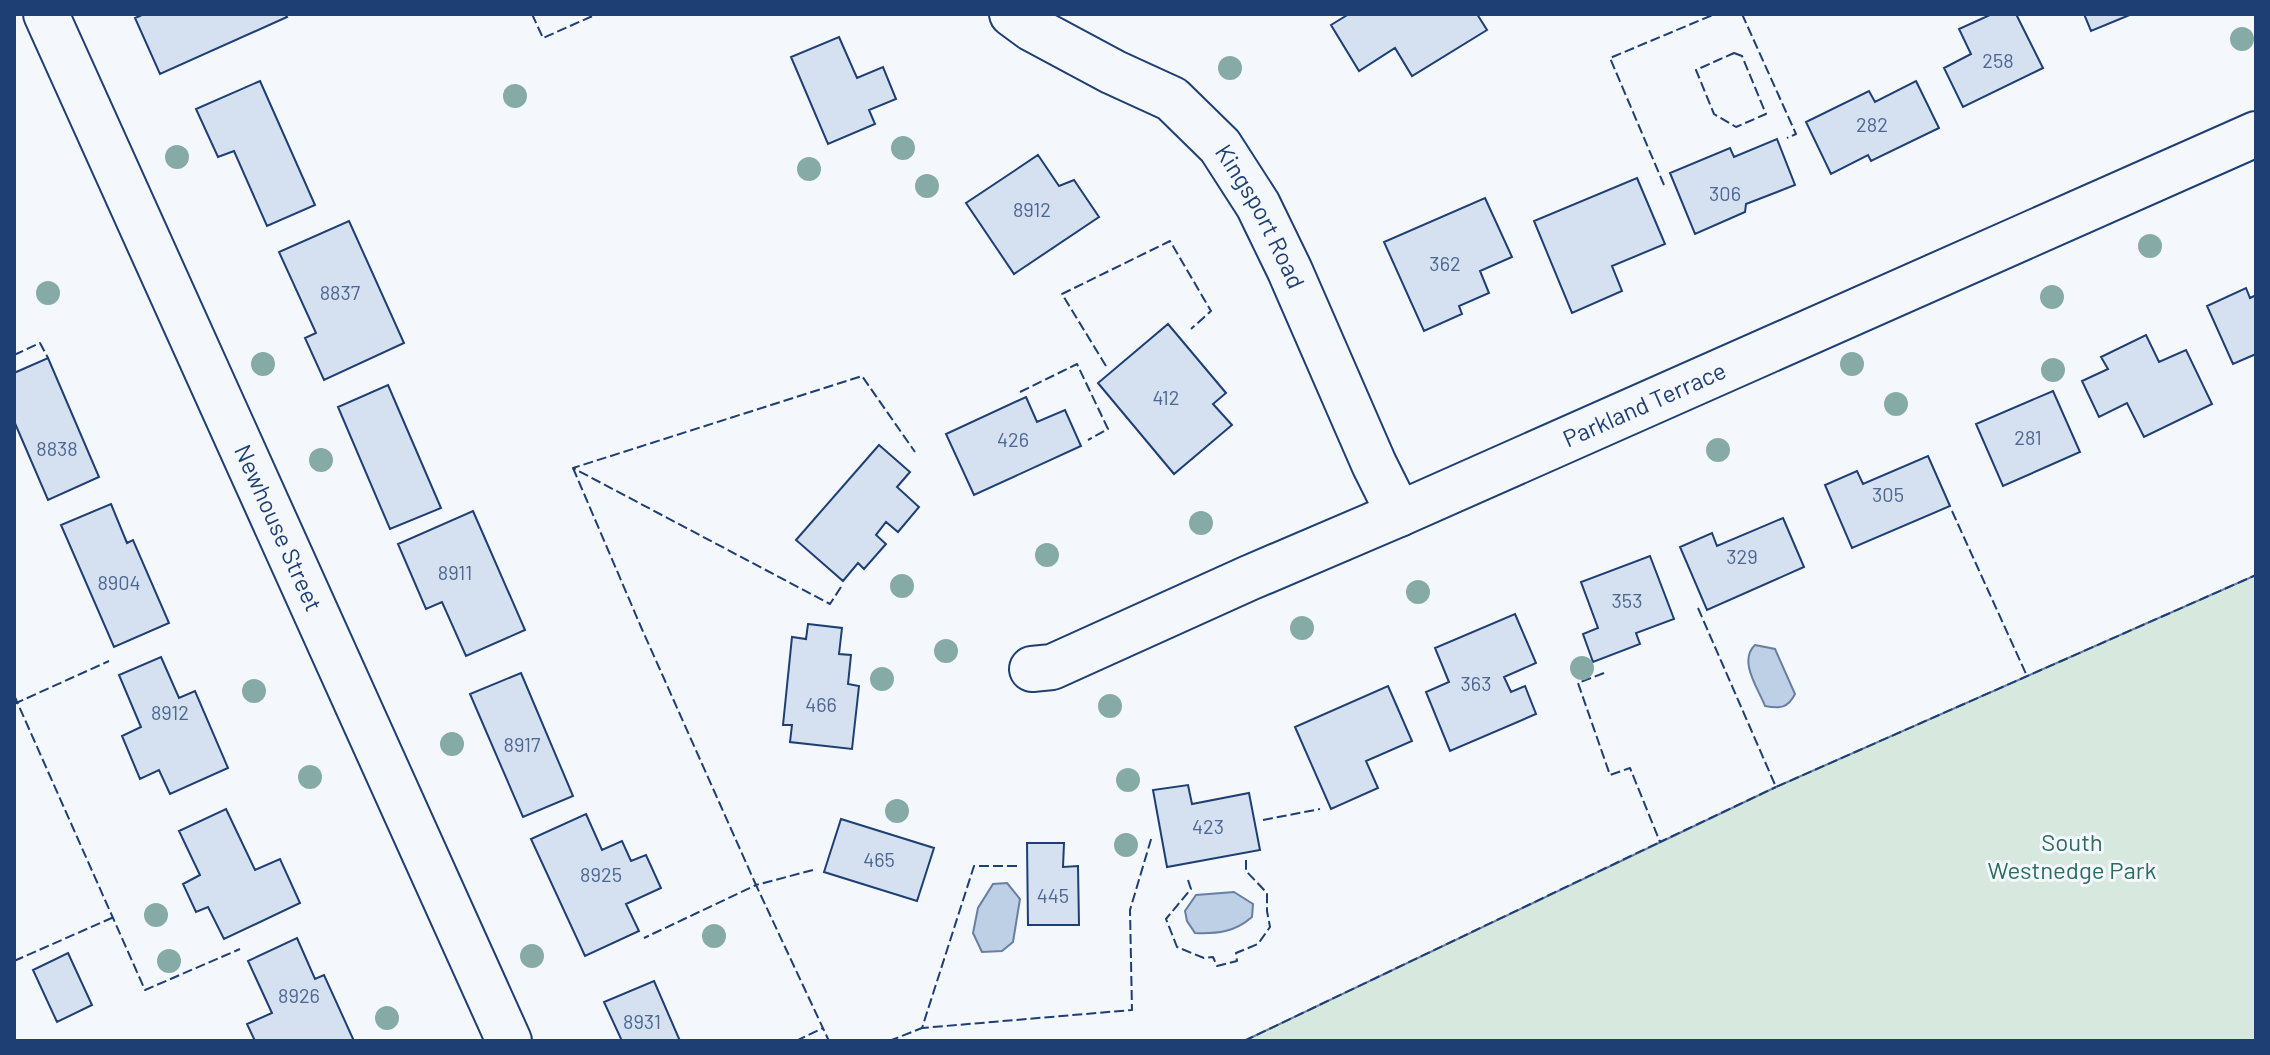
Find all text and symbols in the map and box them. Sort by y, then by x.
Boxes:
house number: 258 [1982,48,2014,72]
house number: 282 [1856,112,1888,136]
street label: Kingsport Road [1210,138,1312,292]
house number: 306 [1709,181,1741,205]
house number: 8912 [1013,197,1051,221]
house number: 362 [1429,251,1461,275]
house number: 8837 [320,280,361,304]
street label: Parkland Terrace [1558,355,1730,453]
house number: 412 [1153,385,1179,409]
house number: 281 [2014,425,2042,449]
house number: 426 [997,427,1029,451]
house number: 8838 [36,436,78,460]
street label: Newhouse Street [229,440,329,615]
house number: 305 [1872,482,1904,506]
house number: 329 [1726,544,1758,568]
house number: 8911 [438,560,472,584]
house number: 8904 [97,570,141,594]
house number: 353 [1612,588,1642,612]
house number: 363 [1461,671,1491,695]
house number: 466 [805,692,837,716]
house number: 8912 [151,700,189,724]
house number: 8917 [504,732,541,756]
house number: 423 [1192,814,1224,838]
park label: South Westnedge Park [1988,827,2156,884]
house number: 465 [863,847,895,871]
house number: 8925 [580,862,622,886]
house number: 445 [1037,883,1069,907]
house number: 8926 [278,983,320,1007]
house number: 8931 [623,1009,661,1033]

